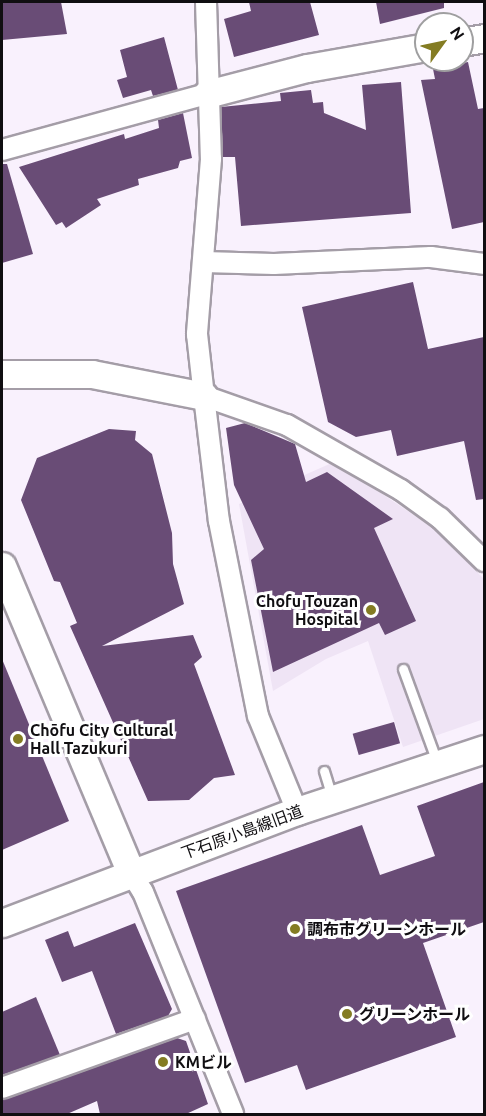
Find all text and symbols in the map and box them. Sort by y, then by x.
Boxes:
north arrow [414,12,474,72]
text: N [447,23,468,43]
place label: Chofu Touzan Hospital [256,591,358,629]
marker: Chofu Touzan Hospital [362,601,380,619]
place label: Chōfu City Cultural Hall Tazukuri [30,720,173,758]
marker: Chōfu City Cultural Hall Tazukuri [11,732,25,746]
street label: 下石原小島線旧道 [179,801,305,863]
place label: 調布市グリーンホール [307,919,467,939]
marker: 調布市グリーンホール [288,922,302,936]
place label: グリーンホール [359,1004,471,1024]
marker: グリーンホール [340,1007,354,1021]
place label: KMビル [175,1052,232,1072]
marker: KMビル [156,1055,170,1069]

